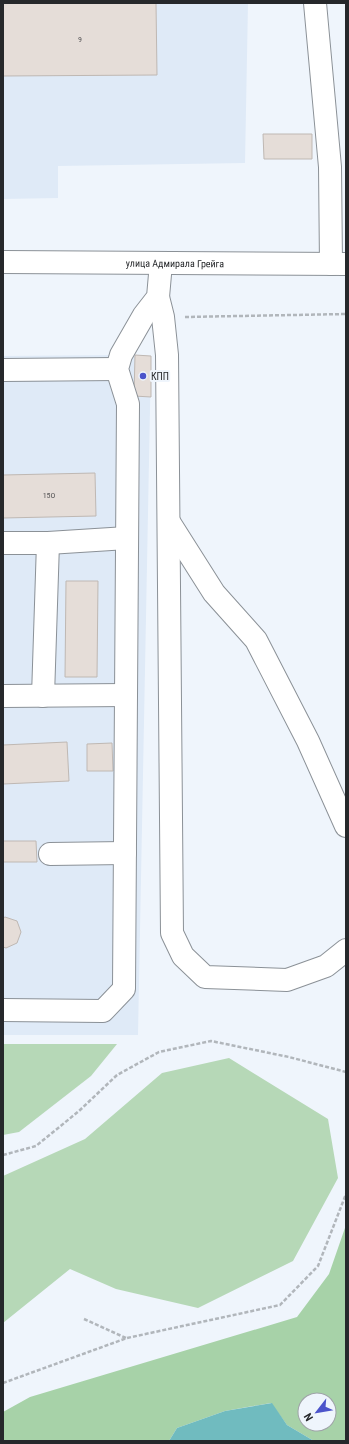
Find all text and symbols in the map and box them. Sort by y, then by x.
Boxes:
house number: 9 [78,35,82,44]
street label: улица Адмирала Грейга [126,257,224,269]
marker: КПП [138,371,148,381]
place label: КПП [151,371,169,382]
house number: 15О [43,491,56,500]
north arrow [297,1392,337,1432]
text: N [301,1410,316,1423]

